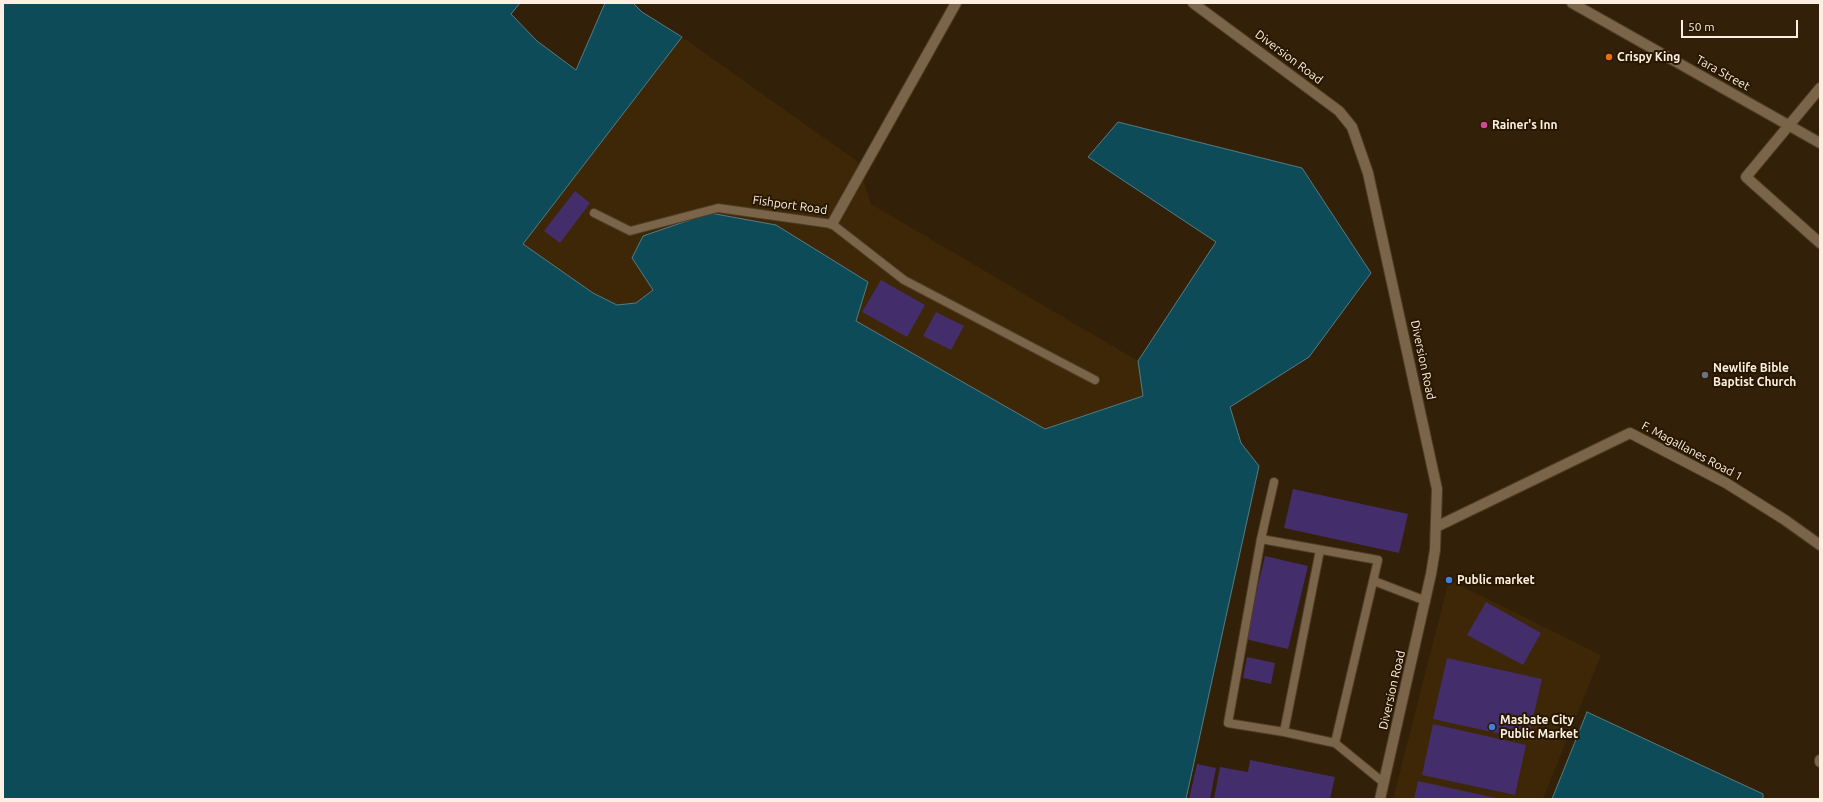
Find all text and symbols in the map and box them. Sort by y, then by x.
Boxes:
scale bar [1683,12,1800,38]
text: 50 m [1688,20,1715,33]
street label: Diversion Road [1252,27,1326,87]
place label: Crispy King [1617,50,1680,64]
marker: Crispy King [1604,52,1614,62]
street label: Tara Street [1694,52,1752,94]
place label: Rainer's Inn [1492,118,1557,132]
marker: Rainer's Inn [1479,120,1489,130]
street label: Fishport Road [752,193,828,217]
street label: Diversion Road [1408,319,1438,401]
place label: Newlife Bible Baptist Church [1713,361,1796,389]
marker: Newlife Bible Baptist Church [1700,370,1710,380]
street label: F. Magallanes Road 1 [1639,418,1745,484]
place label: Public market [1457,573,1535,587]
marker: Public market [1444,575,1454,585]
street label: Diversion Road [1376,649,1408,731]
place label: Masbate City Public Market [1500,713,1578,741]
marker: Masbate City Public Market [1487,722,1497,732]

